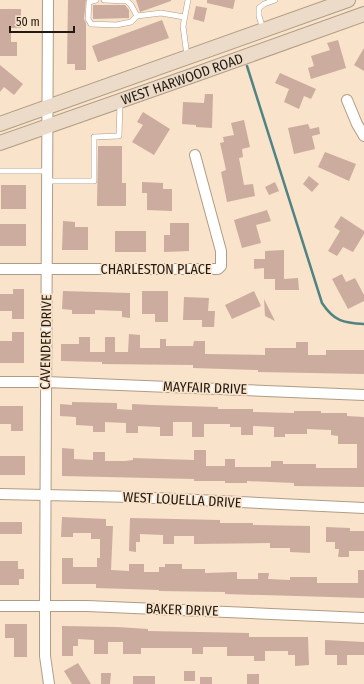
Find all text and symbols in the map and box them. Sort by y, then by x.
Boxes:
scale bar [10,8,74,34]
text: 50 m [16,15,40,29]
street label: WEST HARWOOD ROAD [119,50,245,108]
street label: CHARLESTON PLACE [101,261,212,278]
street label: CAVENDER DRIVE [37,294,55,390]
street label: MAYFAIR DRIVE [163,378,248,398]
street label: WEST LOUELLA DRIVE [122,488,242,512]
street label: BAKER DRIVE [145,600,219,620]

